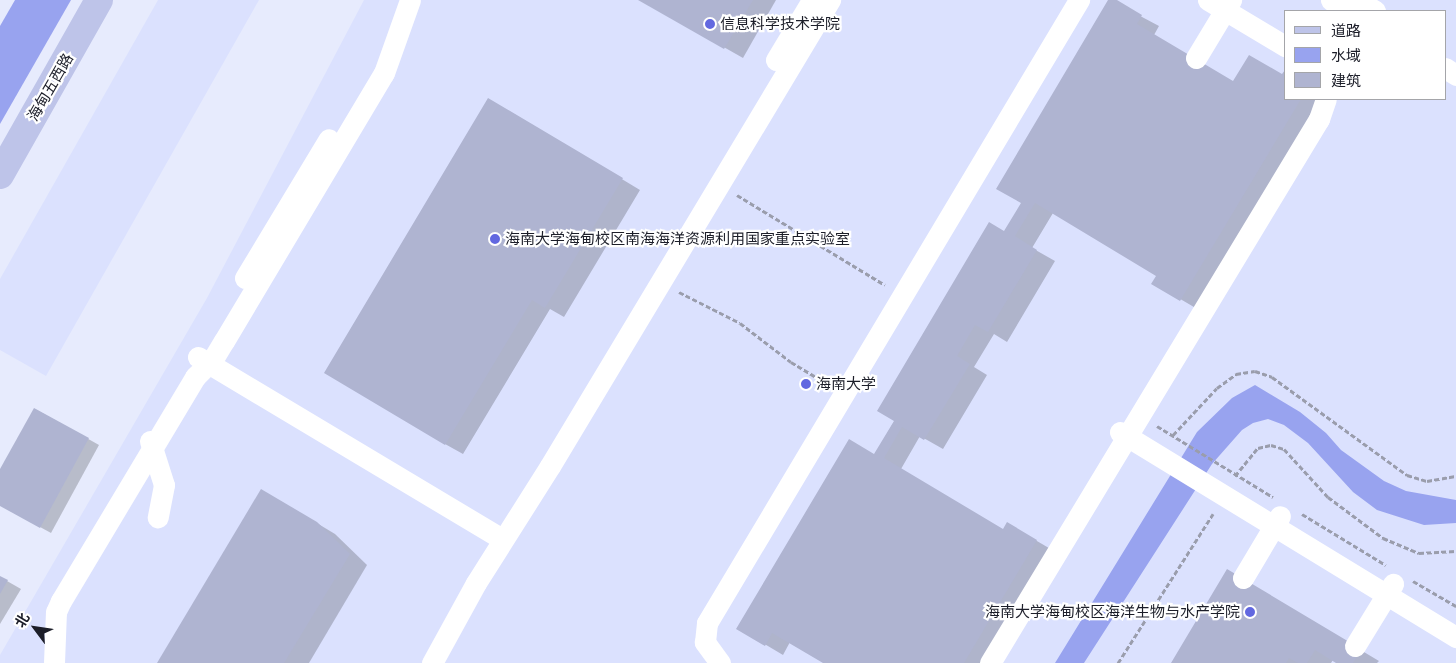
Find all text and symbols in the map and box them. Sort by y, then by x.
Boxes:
legend [1284,10,1446,100]
place label: 信息科学技术学院 [720,15,840,33]
marker: 信息科学技术学院 [704,18,716,30]
text: 道路 [1331,21,1361,40]
text: 水域 [1331,46,1361,65]
street label: 海甸五西路 [23,50,77,124]
text: 建筑 [1331,71,1361,90]
place label: 海南大学海甸校区南海海洋资源利用国家重点实验室 [505,230,850,248]
marker: 海南大学海甸校区南海海洋资源利用国家重点实验室 [489,233,501,245]
place label: 海南大学 [816,375,876,393]
marker: 海南大学 [800,378,812,390]
north arrow [10,603,60,653]
place label: 海南大学海甸校区海洋生物与水产学院 [985,603,1240,621]
marker: 海南大学海甸校区海洋生物与水产学院 [1244,606,1256,618]
text: 北 [11,610,33,631]

